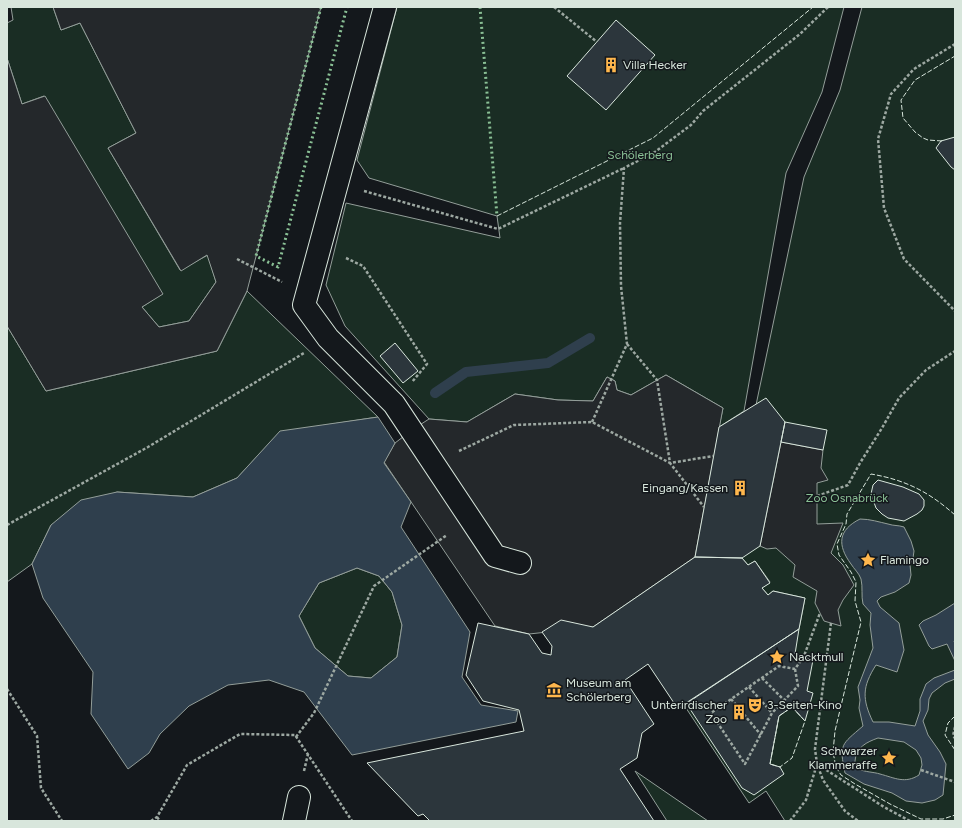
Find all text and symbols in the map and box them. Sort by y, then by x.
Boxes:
building icon: Villa Hecker [602,56,620,74]
place label: Villa Hecker [623,58,687,72]
park label: Schölerberg [607,148,673,162]
building icon: Eingang/Kassen [731,479,749,497]
place label: Eingang/Kassen [642,481,728,495]
park label: Zoo Osnabrück [806,491,888,505]
place icon: Flamingo [859,551,877,569]
place label: Flamingo [880,553,929,567]
place icon: Nacktmull [768,648,786,666]
place label: Nacktmull [789,650,843,664]
place label: Museum am Schölerberg [566,676,631,704]
museum icon: Museum am Schölerberg [545,681,563,699]
theatre icon: 3-Seiten-Kino [746,696,764,714]
place label: Unterirdischer Zoo [651,698,727,726]
place label: 3-Seiten-Kino [767,698,842,712]
building icon: Unterirdischer Zoo [730,703,748,721]
place label: Schwarzer Klammeraffe [808,744,877,772]
place icon: Schwarzer Klammeraffe [880,749,898,767]

